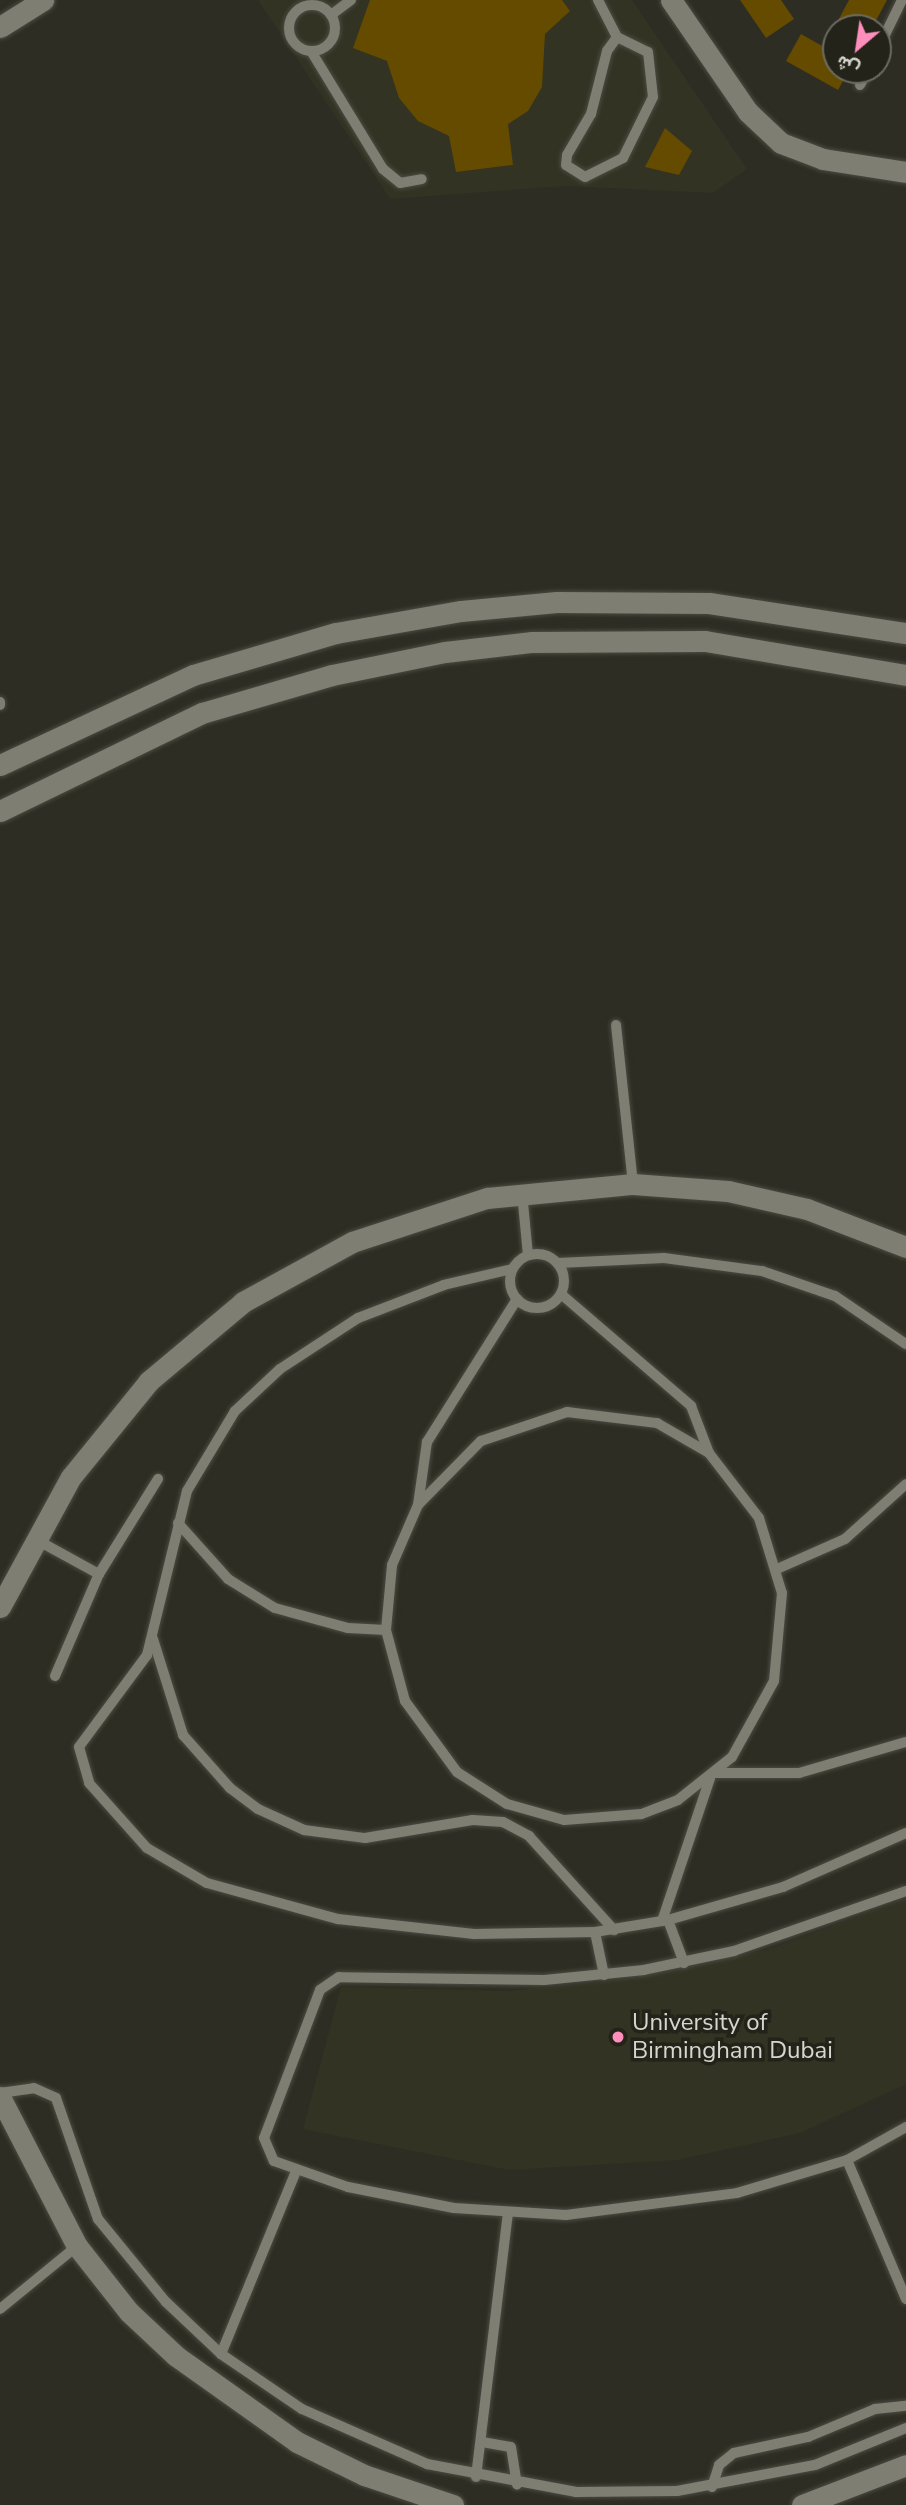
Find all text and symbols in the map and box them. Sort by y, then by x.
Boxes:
north arrow [822,14,892,84]
text: ش [831,49,864,83]
place label: University of Birmingham Dubai [632,2009,833,2065]
marker: University of Birmingham Dubai [610,2029,626,2045]

